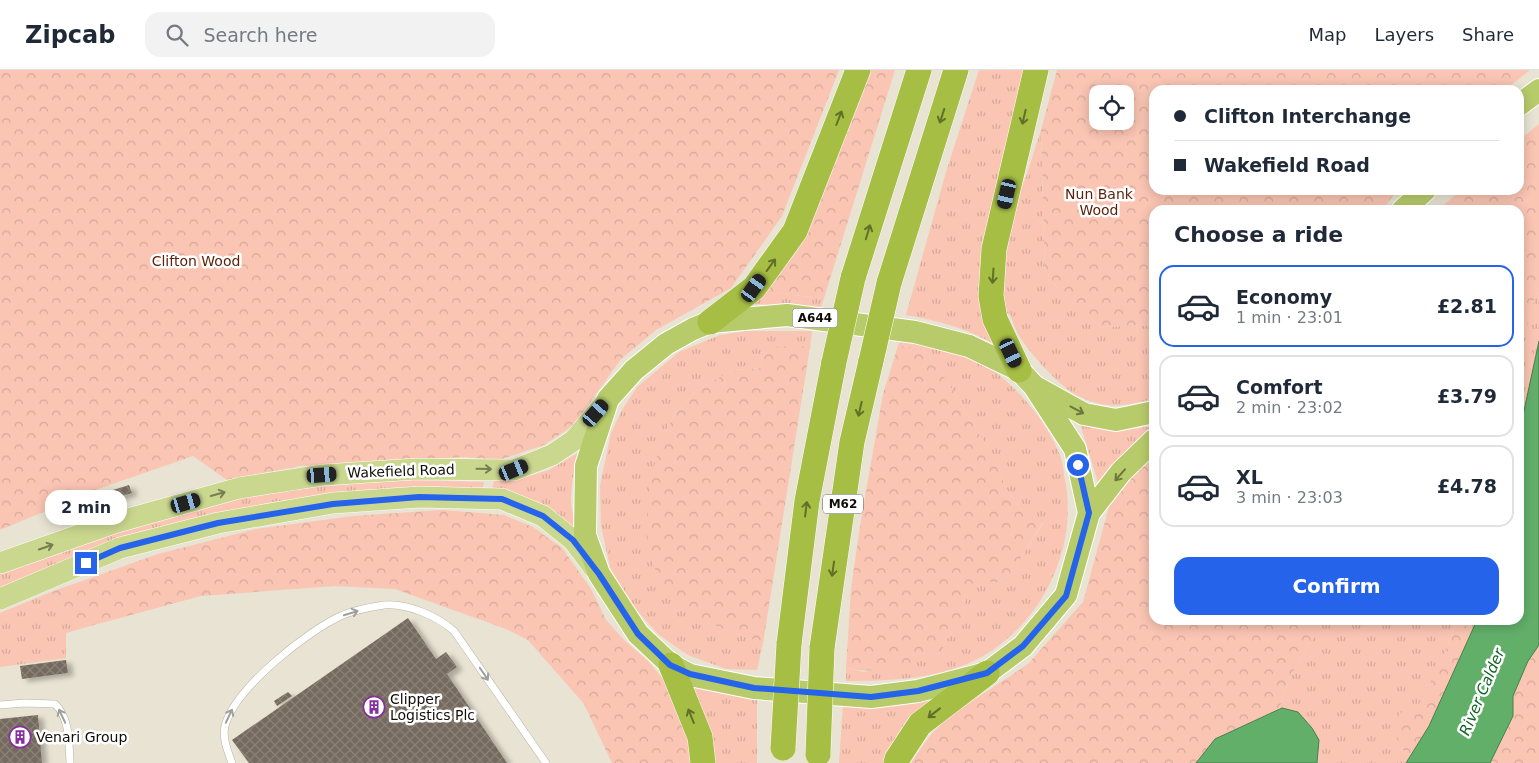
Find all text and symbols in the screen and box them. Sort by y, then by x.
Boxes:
search box [145,12,495,57]
text: Zipcab [25,21,115,49]
icon: search [163,21,191,49]
text: Search here [203,24,318,46]
text: Map [1308,24,1346,45]
text: Layers [1374,24,1434,45]
text: Share [1462,24,1514,45]
map controls [1089,85,1134,130]
button: locate [1089,85,1134,130]
text: Clifton Interchange [1204,105,1411,127]
one-way arrow [936,108,946,124]
one-way arrow [1019,109,1028,125]
one-way arrow [835,111,844,126]
text: Wakefield Road [1204,154,1370,176]
car [996,178,1017,210]
park label: Nun Bank Wood [1065,186,1134,218]
text: Choose a ride [1174,222,1343,247]
one-way arrow [864,224,873,240]
park label: Clifton Wood [152,253,240,269]
one-way arrow [766,258,776,272]
one-way arrow [988,268,997,284]
car [739,271,768,305]
icon: car [1176,284,1221,329]
text: Economy [1236,286,1332,308]
text: £2.81 [1437,295,1497,317]
road number: A644 [792,308,838,328]
text: 1 min · 23:01 [1236,308,1343,327]
car [997,336,1024,370]
icon: car [1176,374,1221,419]
text: Comfort [1236,376,1323,398]
text: £3.79 [1437,385,1497,407]
car [580,397,611,429]
text: 2 min · 23:02 [1236,398,1343,417]
one-way arrow [855,400,864,416]
one-way arrow [1069,406,1084,415]
route start [1067,454,1089,476]
car [497,457,530,483]
street label: Wakefield Road [347,461,455,481]
one-way arrow [475,464,491,474]
icon: car [1176,464,1221,509]
car [306,466,337,484]
text: XL [1236,466,1263,488]
one-way arrow [1114,468,1125,481]
text: £4.78 [1437,475,1497,497]
text: 3 min · 23:03 [1236,488,1343,507]
one-way arrow [210,489,226,499]
callout: 2 min [45,490,127,526]
car [169,492,202,514]
road number: M62 [823,494,863,514]
text: 2 min [61,498,111,517]
one-way arrow [801,502,811,518]
one-way arrow [38,542,53,551]
route end [75,552,97,574]
button: Confirm [1174,557,1499,615]
one-way arrow [828,560,838,576]
one-way arrow [343,608,358,617]
water label: River Calder [1456,645,1509,738]
one-way arrow [479,666,489,680]
place label: Clipper Logistics Plc [390,691,475,723]
building icon: Clipper Logistics Plc [362,695,386,719]
one-way arrow [57,708,67,723]
one-way arrow [928,708,941,719]
one-way arrow [225,709,235,724]
one-way arrow [686,709,695,724]
building icon: Venari Group [8,725,32,749]
place label: Venari Group [36,729,127,745]

